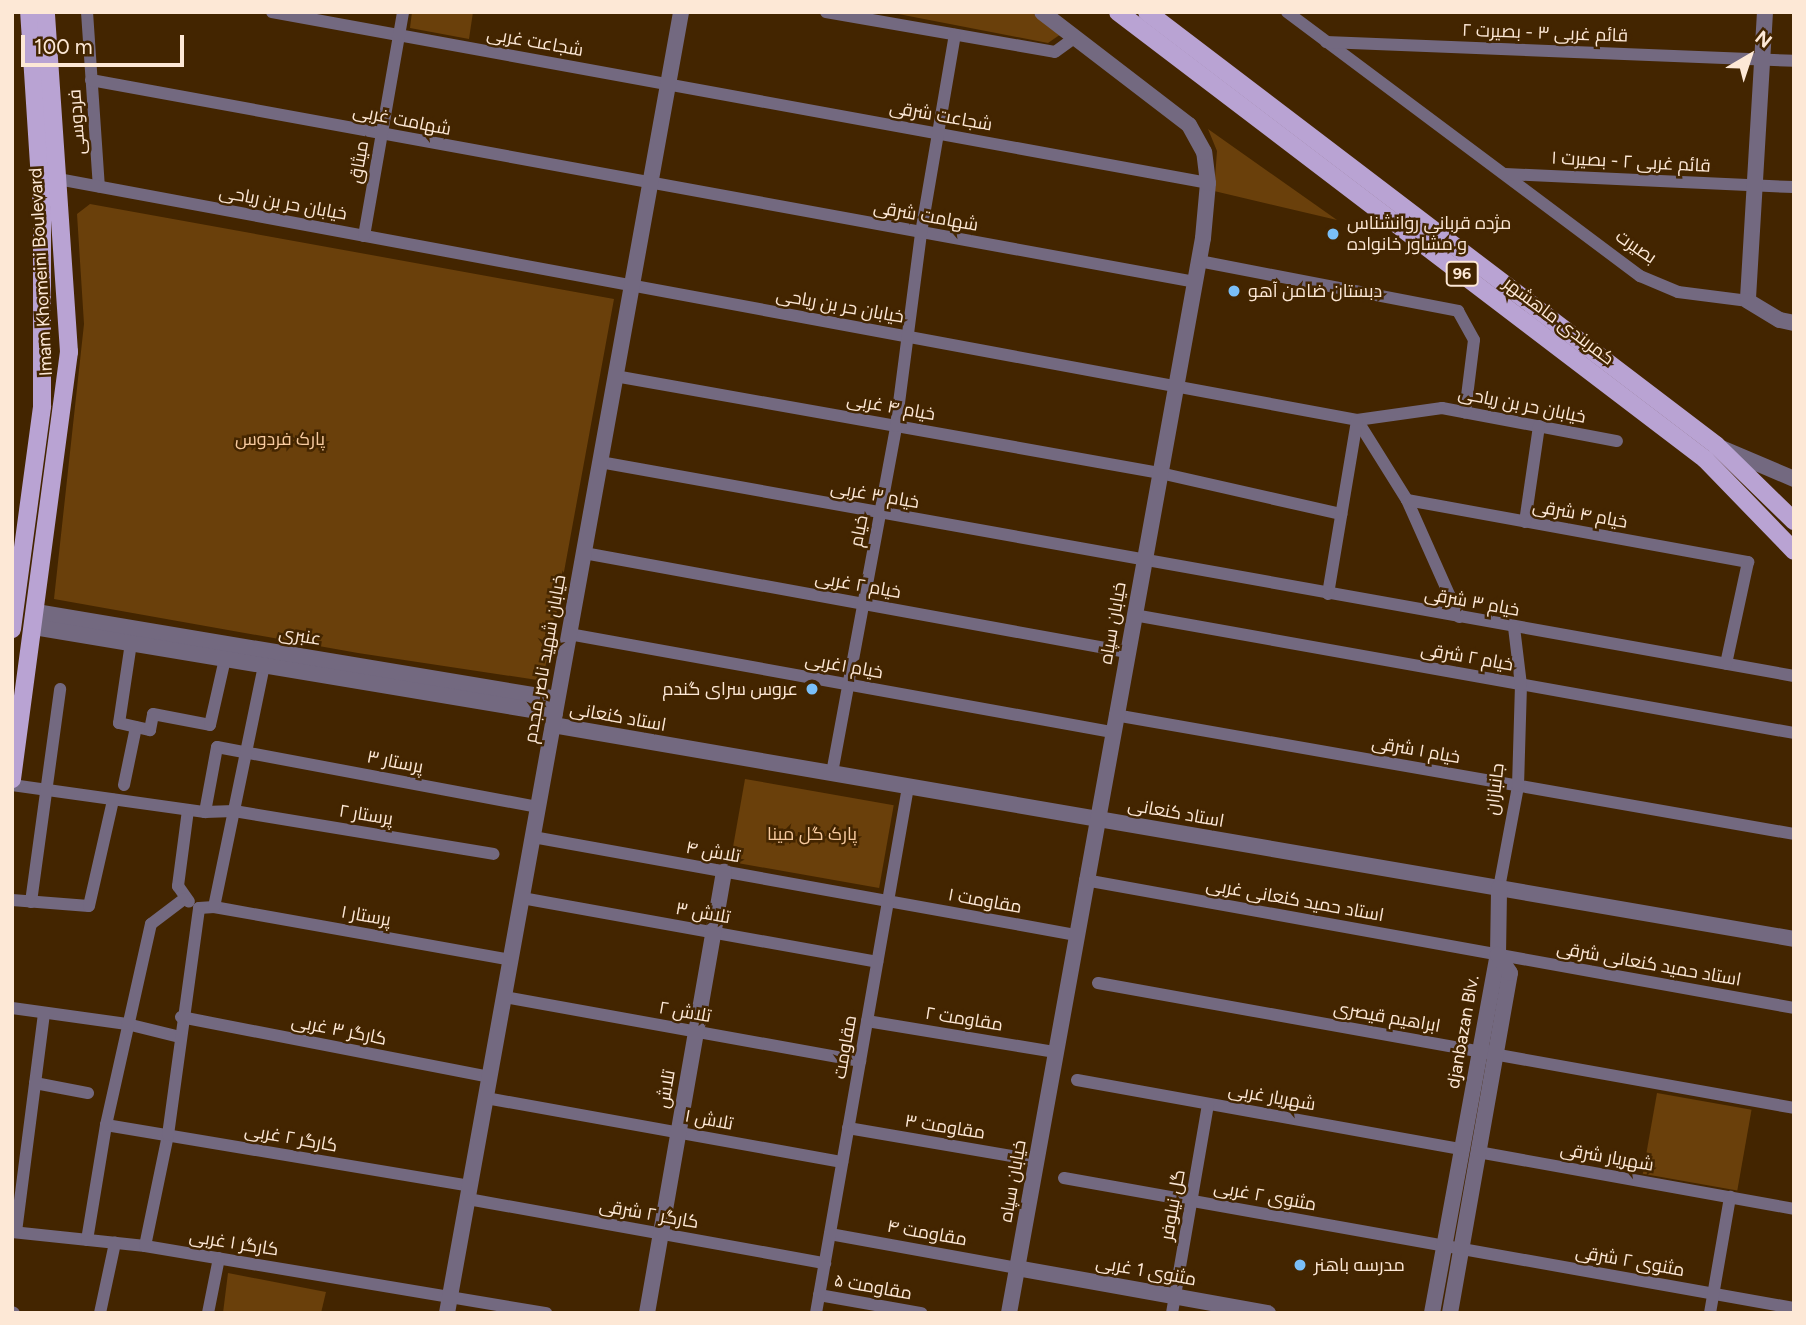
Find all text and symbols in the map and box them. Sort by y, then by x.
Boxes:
street label: قائم غربی ۳ - بصیرت ۲ [1462,19,1628,47]
scale bar [24,21,187,65]
north arrow [1715,21,1785,91]
street label: شجاعت غربی [485,23,585,61]
text: N [1751,26,1776,53]
text: 100 m [34,34,93,59]
street label: فردوسی [64,89,90,155]
street label: شجاعت شرقی [888,96,994,136]
street label: شهامت غربی [351,100,453,140]
street label: میثاق [345,139,373,185]
street label: قائم غربی ۲ - بصیرت ۱ [1551,147,1711,177]
street label: Imam Khomeini Boulevard [25,167,57,377]
street label: خیابان حر بن ریاحی [217,181,349,225]
street label: شهامت شرقی [872,196,980,236]
place label: مژده قربانی روانشناس و مشاور خانواده [1347,213,1511,256]
street label: بصیرت [1611,225,1661,269]
marker: مژده قربانی روانشناس و مشاور خانواده [1325,226,1341,242]
road number: 96 [1444,262,1480,286]
street label: کمربندی ماهشهر [1499,272,1619,370]
place label: دبستان ضامن آهو [1248,280,1382,302]
marker: دبستان ضامن آهو [1226,283,1242,299]
street label: خیابان حر بن ریاحی [774,284,906,328]
street label: خیابان حر بن ریاحی [1456,382,1588,428]
street label: خیام ۴ غربی [845,389,937,425]
park label: پارک فردوس [235,428,325,450]
street label: خیام ۳ غربی [829,477,921,513]
street label: خیام ۴ شرقی [1531,495,1629,533]
street label: خیام [845,513,873,549]
street label: خیام ۲ غربی [813,567,903,603]
street label: خیابان شهید ناصر مجدم [520,573,570,745]
street label: خیابان سپاه [1095,580,1131,666]
street label: خیام ۳ شرقی [1423,583,1521,621]
street label: عنبری [277,622,323,650]
street label: خیام ۲ شرقی [1419,638,1515,676]
street label: خیام ۱غربی [803,649,885,683]
place label: عروس سرای گندم [662,678,798,700]
marker: عروس سرای گندم [804,681,820,697]
street label: استاد کنعانی [568,698,668,736]
street label: خیام ۱ شرقی [1370,732,1462,768]
street label: پرستار ۳ [365,746,425,778]
street label: جانبازان [1481,762,1509,816]
street label: استاد کنعانی [1126,794,1226,832]
street label: پرستار ۲ [337,800,395,830]
park label: پارک گل مینا [767,823,857,845]
street label: تلاش ۴ [684,837,742,867]
street label: استاد حمید کنعانی غربی [1204,874,1386,926]
street label: مقاومت ۱ [946,884,1024,918]
street label: تلاش ۳ [674,898,732,928]
street label: پرستار ۱ [339,901,393,931]
street label: استاد حمید کنعانی شرقی [1555,937,1743,991]
street label: djanbazan Blv. [1442,974,1484,1090]
street label: تلاش ۲ [657,997,713,1027]
street label: ابراهیم قیصری [1332,997,1442,1037]
street label: مقاومت ۲ [924,1002,1004,1036]
street label: کارگر ۳ غربی [289,1010,389,1050]
street label: مقاومت [829,1013,861,1081]
street label: تلاش [652,1068,680,1110]
street label: شهریار غربی [1227,1079,1317,1115]
street label: تلاش ۱ [683,1105,735,1135]
street label: مقاومت ۳ [903,1110,987,1144]
street label: کارگر ۲ غربی [243,1119,339,1157]
street label: خیابان سپاه [995,1138,1031,1224]
street label: شهریار شرقی [1558,1138,1656,1176]
street label: گل نیلوفر [1156,1168,1190,1242]
street label: مثنوی ۲ غربی [1212,1176,1318,1216]
street label: کارگر ۲ شرقی [598,1195,700,1233]
street label: مقاومت ۴ [885,1215,969,1251]
street label: کارگر ۱ غربی [188,1225,280,1261]
street label: مثنوی ۲ شرقی [1574,1241,1686,1281]
street label: مثنوی 1 غربی [1094,1252,1198,1290]
place label: مدرسه باهنر [1314,1254,1405,1276]
marker: مدرسه باهنر [1292,1257,1308,1273]
street label: مقاومت ۵ [832,1270,914,1304]

